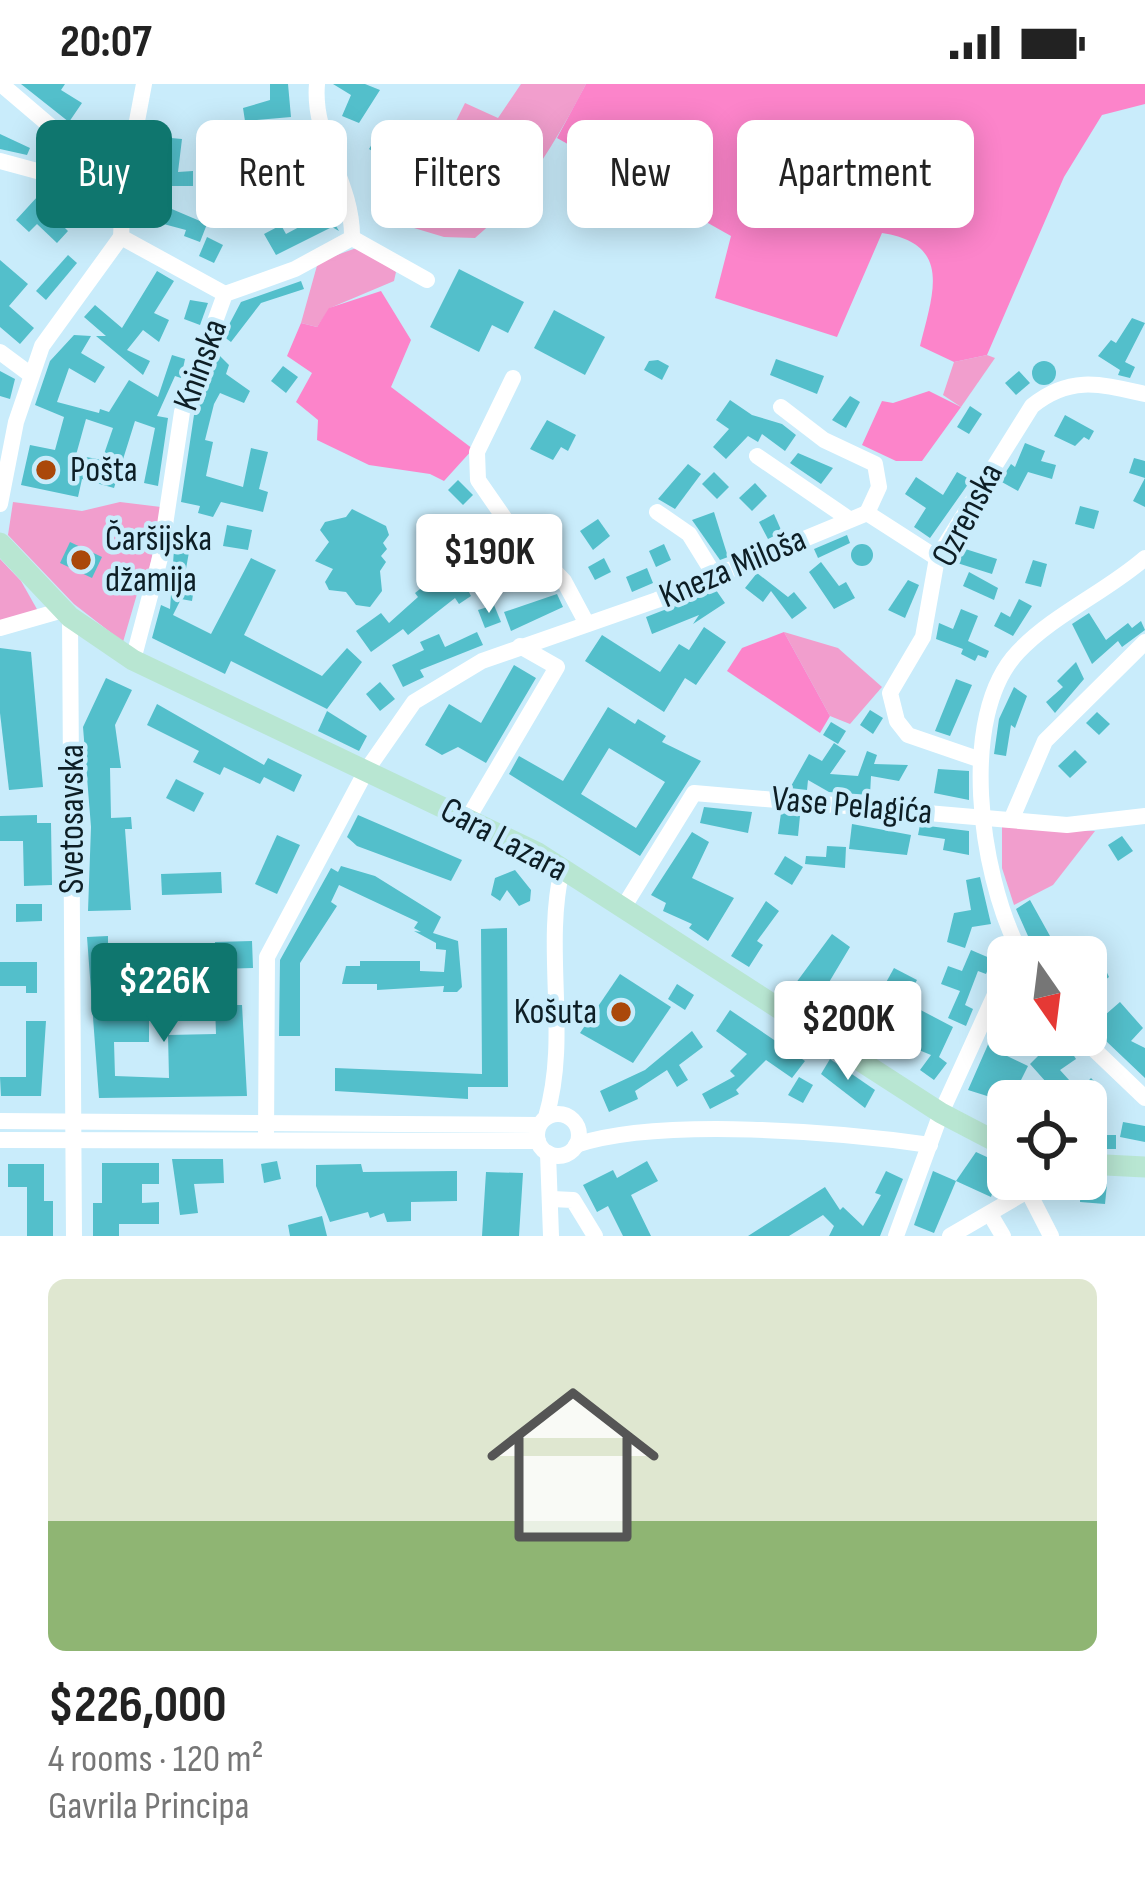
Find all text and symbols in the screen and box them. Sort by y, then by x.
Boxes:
text: 20:07 [60,15,152,70]
chip: Buy [36,120,172,228]
chip: Rent [196,120,347,228]
chip: Filters [371,120,543,228]
chip: New [567,120,713,228]
chip: Apartment [737,120,974,228]
street label: Kninska [165,313,237,417]
place label: Pošta [70,449,138,492]
street label: Ozrenska [923,456,1013,574]
marker: Pošta [33,457,59,483]
pin: $190K [405,514,573,616]
place label: Čaršijska džamija [105,518,212,602]
street label: Kneza Miloša [653,518,813,618]
text: $190K [443,529,535,576]
marker: Čaršijska džamija [68,547,94,573]
street label: Svetosavska [51,744,94,894]
street label: Vase Pelagića [770,778,934,834]
street label: Cara Lazara [433,789,575,891]
north arrow [987,936,1107,1056]
map controls [987,936,1107,1200]
pin: $226K [80,943,248,1045]
text: $226K [118,958,210,1005]
pin: $200K [764,981,932,1083]
place label: Košuta [514,991,597,1034]
text: $200K [801,996,895,1043]
marker: Košuta [608,999,634,1025]
button: locate [987,1080,1107,1200]
icon: home [465,1357,681,1573]
text: $226,000 [48,1675,227,1736]
text: 4 rooms · 120 m² [48,1736,264,1783]
text: Gavrila Principa [48,1783,250,1830]

